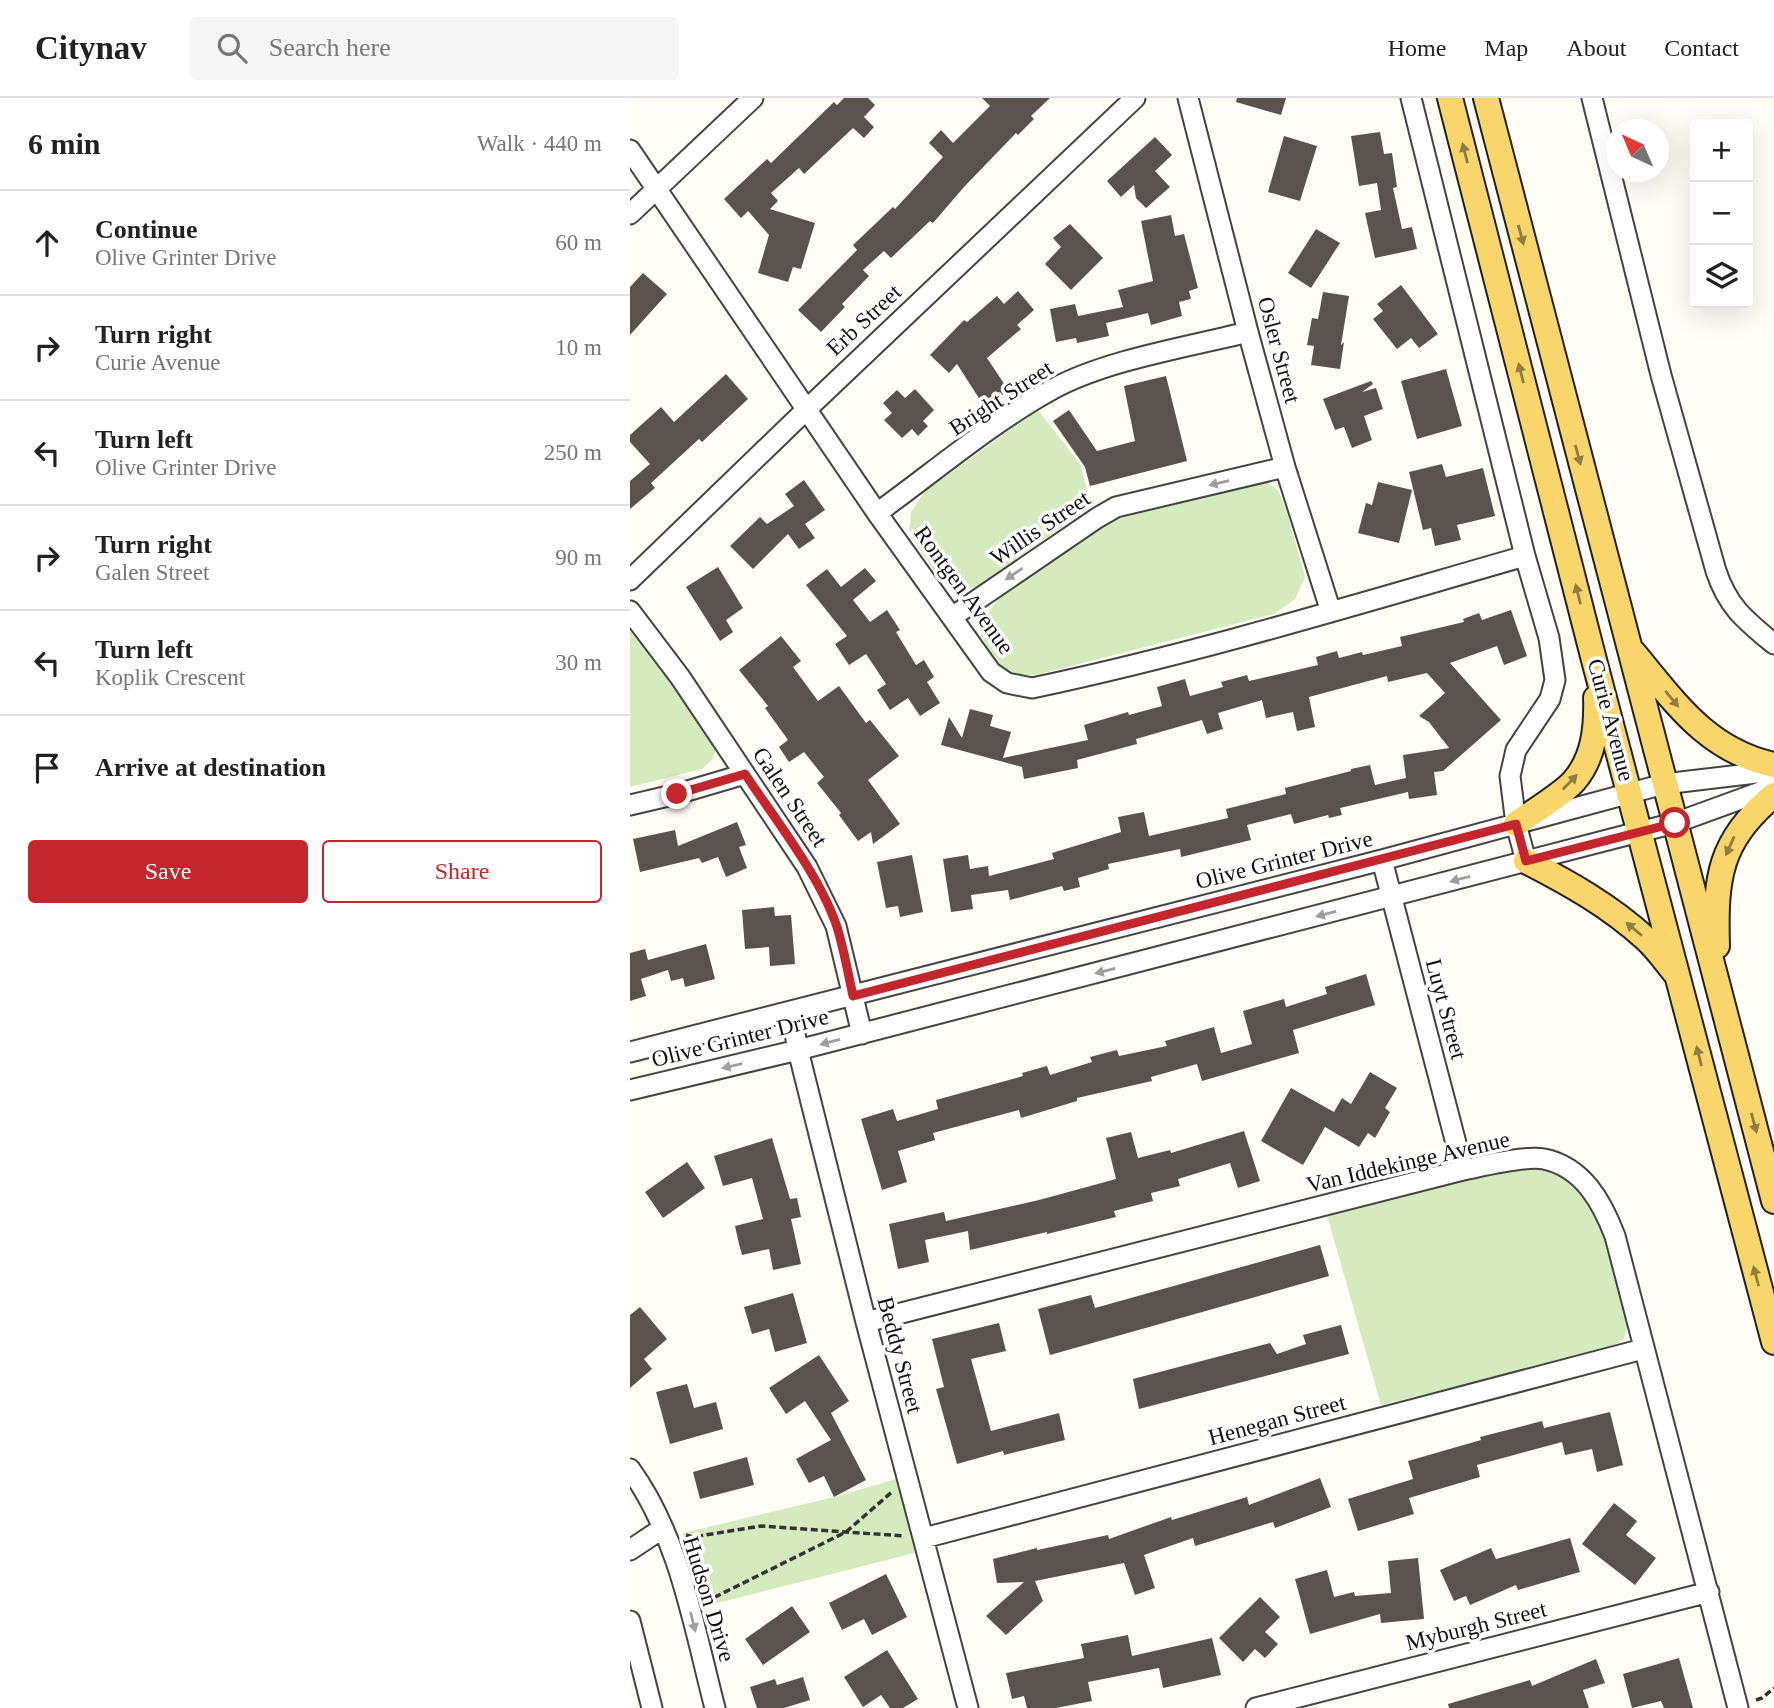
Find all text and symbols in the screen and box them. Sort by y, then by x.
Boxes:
search box [189,17,679,80]
icon: search [213,29,251,67]
text: Citynav [35,30,147,66]
text: Search here [269,33,391,62]
text: Home [1388,35,1446,61]
text: Map [1484,35,1528,61]
text: About [1566,35,1626,61]
text: Contact [1664,35,1739,61]
north arrow [1606,119,1669,182]
map controls [1690,119,1753,308]
button: + [1690,119,1753,182]
text: 6 min [28,127,101,160]
text: Walk · 440 m [477,131,602,156]
one-way arrow [1459,142,1470,164]
button: − [1690,182,1753,245]
text: Continue [95,215,198,244]
icon: ahead [28,224,66,262]
one-way arrow [1516,224,1527,246]
text: 60 m [555,230,602,255]
text: Olive Grinter Drive [95,245,276,270]
button: layers [1690,245,1753,308]
street label: Erb Street [822,279,907,361]
street label: Osler Street [1253,294,1305,407]
text: Turn right [95,320,212,349]
icon: right [28,329,66,367]
text: 10 m [555,335,602,360]
text: Curie Avenue [95,350,220,375]
street label: Bright Street [945,355,1058,441]
one-way arrow [1515,362,1526,384]
text: Turn left [95,425,193,454]
icon: left [28,434,66,472]
text: 250 m [544,440,602,465]
one-way arrow [1573,445,1584,467]
text: Olive Grinter Drive [95,455,276,480]
one-way arrow [1208,477,1230,488]
street label: Willis Street [985,485,1095,570]
street label: Rontgen Avenue [909,521,1019,659]
text: Turn right [95,530,212,559]
icon: right [28,539,66,577]
text: 90 m [555,545,602,570]
text: Galen Street [95,560,209,585]
one-way arrow [1005,567,1024,580]
one-way arrow [1572,583,1582,604]
text: Turn left [95,635,193,664]
icon: left [28,644,66,682]
text: 30 m [555,650,602,675]
street label: Curie Avenue [1583,656,1639,784]
text: Koplik Crescent [95,665,245,690]
one-way arrow [1664,690,1679,707]
street label: Galen Street [748,743,833,852]
icon: arrive [28,749,66,787]
text: Arrive at destination [95,753,326,782]
one-way arrow [1562,774,1578,791]
route end [661,778,692,809]
route start [1659,807,1690,838]
street label: Olive Grinter Drive [1193,826,1375,894]
one-way arrow [1724,835,1735,856]
button: Save [28,840,308,903]
button: Share [322,840,602,903]
one-way arrow [1449,874,1471,885]
one-way arrow [1314,909,1336,920]
one-way arrow [1625,921,1643,936]
street label: Luyt Street [1421,956,1472,1062]
one-way arrow [1094,966,1116,977]
street label: Olive Grinter Drive [649,1004,831,1072]
one-way arrow [819,1037,841,1048]
one-way arrow [1693,1045,1704,1067]
one-way arrow [721,1061,743,1072]
one-way arrow [1749,1113,1759,1134]
street label: Van Iddekinge Avenue [1304,1126,1512,1198]
one-way arrow [1751,1265,1761,1286]
street label: Beddy Street [872,1294,928,1417]
street label: Henegan Street [1206,1390,1349,1450]
street label: Hudson Drive [678,1533,740,1665]
street label: Myburgh Street [1403,1596,1550,1656]
one-way arrow [688,1611,699,1633]

